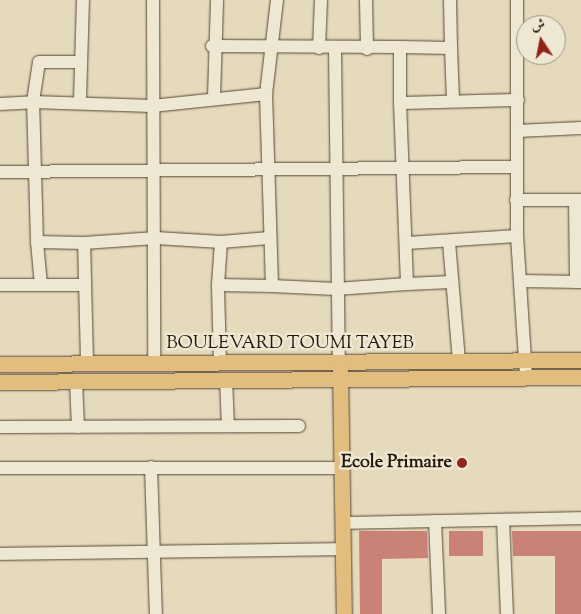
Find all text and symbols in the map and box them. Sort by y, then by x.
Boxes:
north arrow [516,15,566,65]
text: ش [530,15,547,37]
street label: BOULEVARD TOUMI TAYEB [166,333,414,355]
place label: Ecole Primaire [341,452,452,474]
marker: Ecole Primaire [456,457,468,469]

